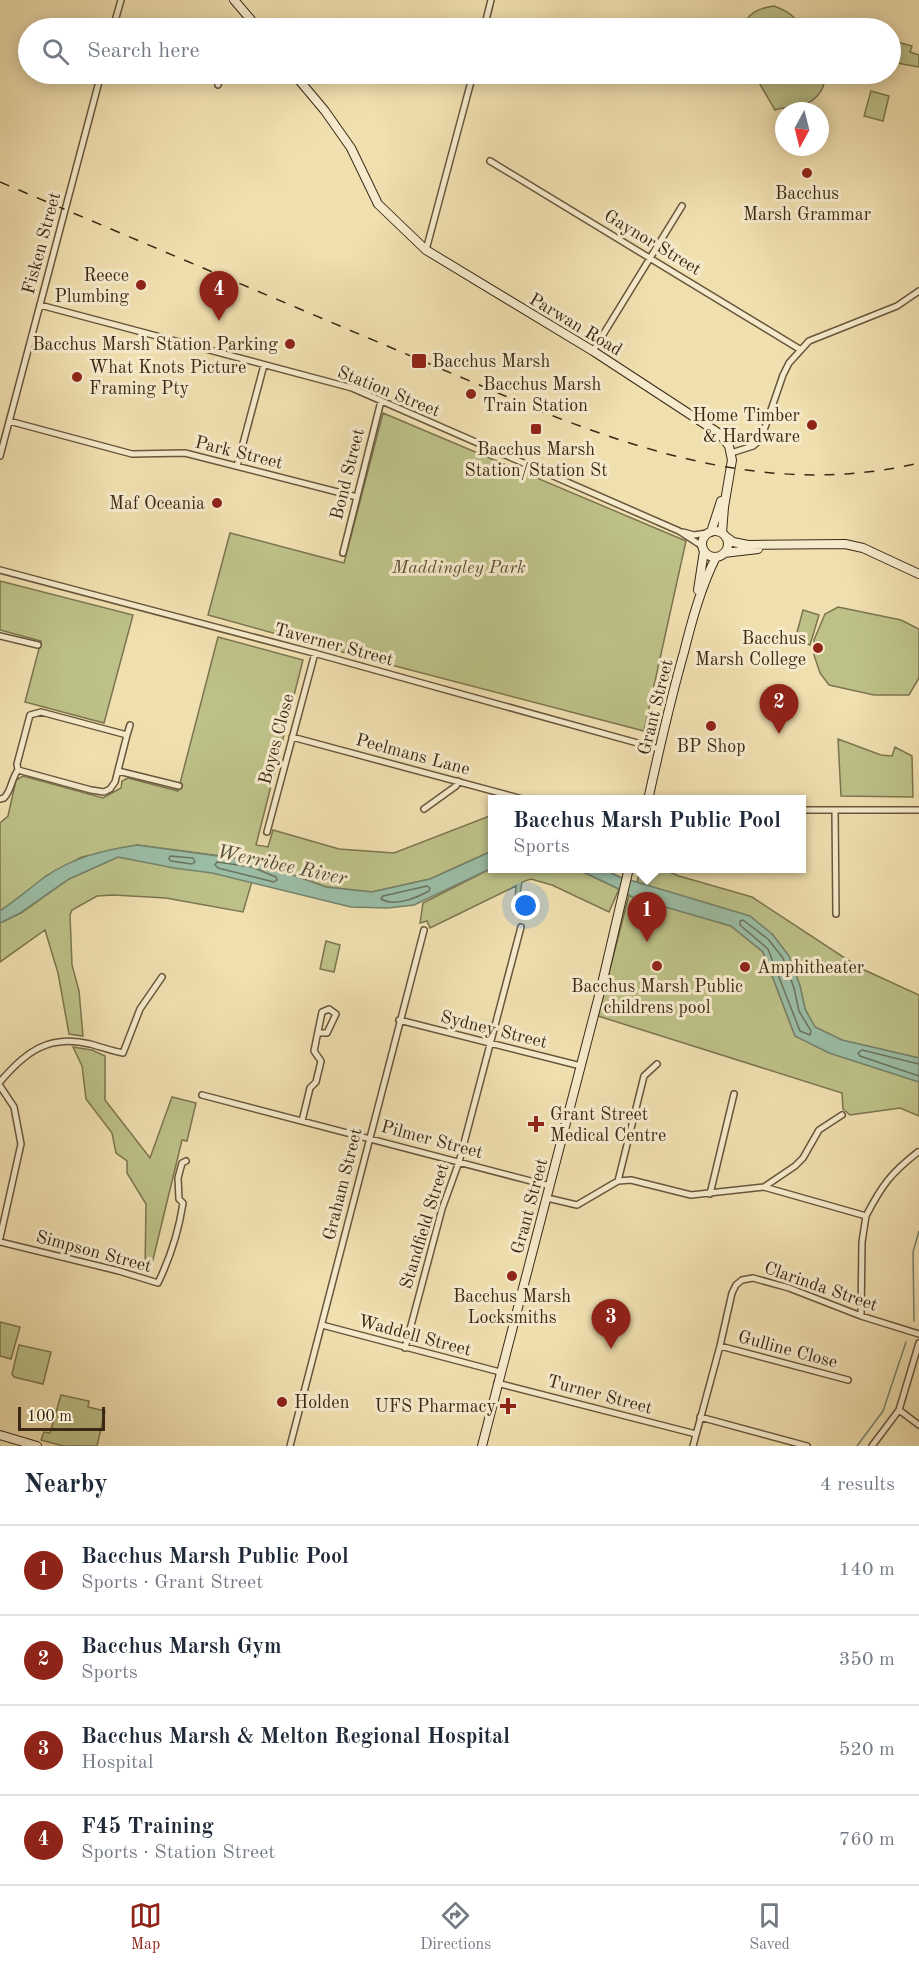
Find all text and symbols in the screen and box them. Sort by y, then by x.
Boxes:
search box [18,18,901,84]
icon: search [39,35,72,68]
text: Search here [87,40,200,62]
north arrow [775,102,829,156]
marker: Bacchus Marsh Grammar [800,166,814,180]
place label: Bacchus Marsh Grammar [743,185,872,224]
street label: Fisken Street [20,190,64,296]
street label: Gaynor Street [601,207,704,279]
place label: Reece Plumbing [54,267,129,306]
pin: 4 [200,272,238,321]
marker: Reece Plumbing [134,278,148,292]
street label: Parwan Road [526,290,625,360]
place label: Bacchus Marsh Station Parking [32,336,278,354]
marker: Bacchus Marsh Station Parking [283,337,297,351]
marker: Bacchus Marsh [410,352,428,370]
place label: Bacchus Marsh [432,353,550,371]
place label: What Knots Picture Framing Pty [89,359,246,398]
street label: Station Street [335,363,442,421]
marker: What Knots Picture Framing Pty [70,370,84,384]
place label: Bacchus Marsh Train Station [483,376,601,415]
marker: Bacchus Marsh Train Station [464,387,478,401]
place label: Home Timber & Hardware [692,407,801,446]
marker: Home Timber & Hardware [805,418,819,432]
marker: Bacchus Marsh Station/Station St [529,422,543,436]
street label: Bond Street [328,427,368,522]
street label: Park Street [193,433,285,473]
place label: Bacchus Marsh Station/Station St [465,441,607,480]
place label: Maf Oceania [109,495,205,513]
marker: Maf Oceania [210,496,224,510]
park label: Maddingley Park [391,559,526,577]
street label: Taverner Street [272,620,395,670]
place label: Bacchus Marsh College [695,630,806,669]
marker: Bacchus Marsh College [811,641,825,655]
street label: Grant Street [635,658,677,757]
pin: 2 [760,684,798,734]
street label: Boyes Close [256,692,298,787]
marker: BP Shop [704,719,718,733]
street label: Peelmans Lane [354,731,472,779]
place label: BP Shop [677,738,745,756]
popup [488,795,806,873]
text: Bacchus Marsh Public Pool [513,810,781,832]
text: Sports [513,837,570,857]
water label: Werribee River [215,842,349,890]
your location [511,891,540,920]
pin: 1 [628,892,666,942]
marker: Bacchus Marsh Public childrens pool [650,959,664,973]
place label: Amphitheater [757,959,865,977]
marker: Amphitheater [738,960,752,974]
place label: Bacchus Marsh Public childrens pool [571,978,743,1017]
street label: Sydney Street [438,1008,549,1052]
place label: Grant Street Medical Centre [550,1106,666,1145]
marker: Grant Street Medical Centre [527,1115,545,1133]
street label: Pilmer Street [379,1118,485,1162]
street label: Graham Street [320,1126,366,1242]
street label: Grant Street [509,1157,551,1256]
street label: Standfield Street [397,1161,453,1291]
street label: Simpson Street [34,1228,153,1276]
street label: Clarinda Street [762,1259,880,1315]
marker: Bacchus Marsh Locksmiths [505,1269,519,1283]
place label: Bacchus Marsh Locksmiths [453,1288,571,1327]
pin: 3 [592,1300,630,1349]
street label: Waddell Street [356,1312,473,1360]
street label: Gulline Close [736,1328,839,1372]
street label: Turner Street [545,1372,654,1418]
place label: Holden [294,1394,350,1412]
marker: Holden [275,1395,289,1409]
place label: UFS Pharmacy [375,1398,496,1416]
marker: UFS Pharmacy [501,1399,515,1413]
scale bar [18,1404,105,1432]
text: 100 m [27,1409,72,1425]
text: Nearby [24,1472,108,1498]
text: 4 results [820,1475,895,1495]
text: Bacchus Marsh Public Pool [81,1546,349,1568]
text: 1 [38,1560,49,1580]
text: 140 m [839,1560,895,1580]
text: Sports · Grant Street [81,1573,263,1593]
text: Bacchus Marsh Gym [81,1636,282,1658]
text: 2 [38,1650,49,1670]
text: 350 m [839,1650,895,1670]
text: Sports [81,1663,138,1683]
text: Bacchus Marsh & Melton Regional Hospital [81,1726,510,1748]
text: 3 [38,1740,49,1760]
text: 520 m [839,1740,895,1760]
text: Hospital [81,1753,153,1773]
text: F45 Training [81,1816,214,1838]
text: 4 [38,1830,49,1850]
text: 760 m [839,1830,895,1850]
text: Sports · Station Street [81,1843,275,1863]
tab: Map [129,1899,162,1955]
tab: Directions [420,1899,491,1955]
tab: Saved [749,1899,790,1955]

